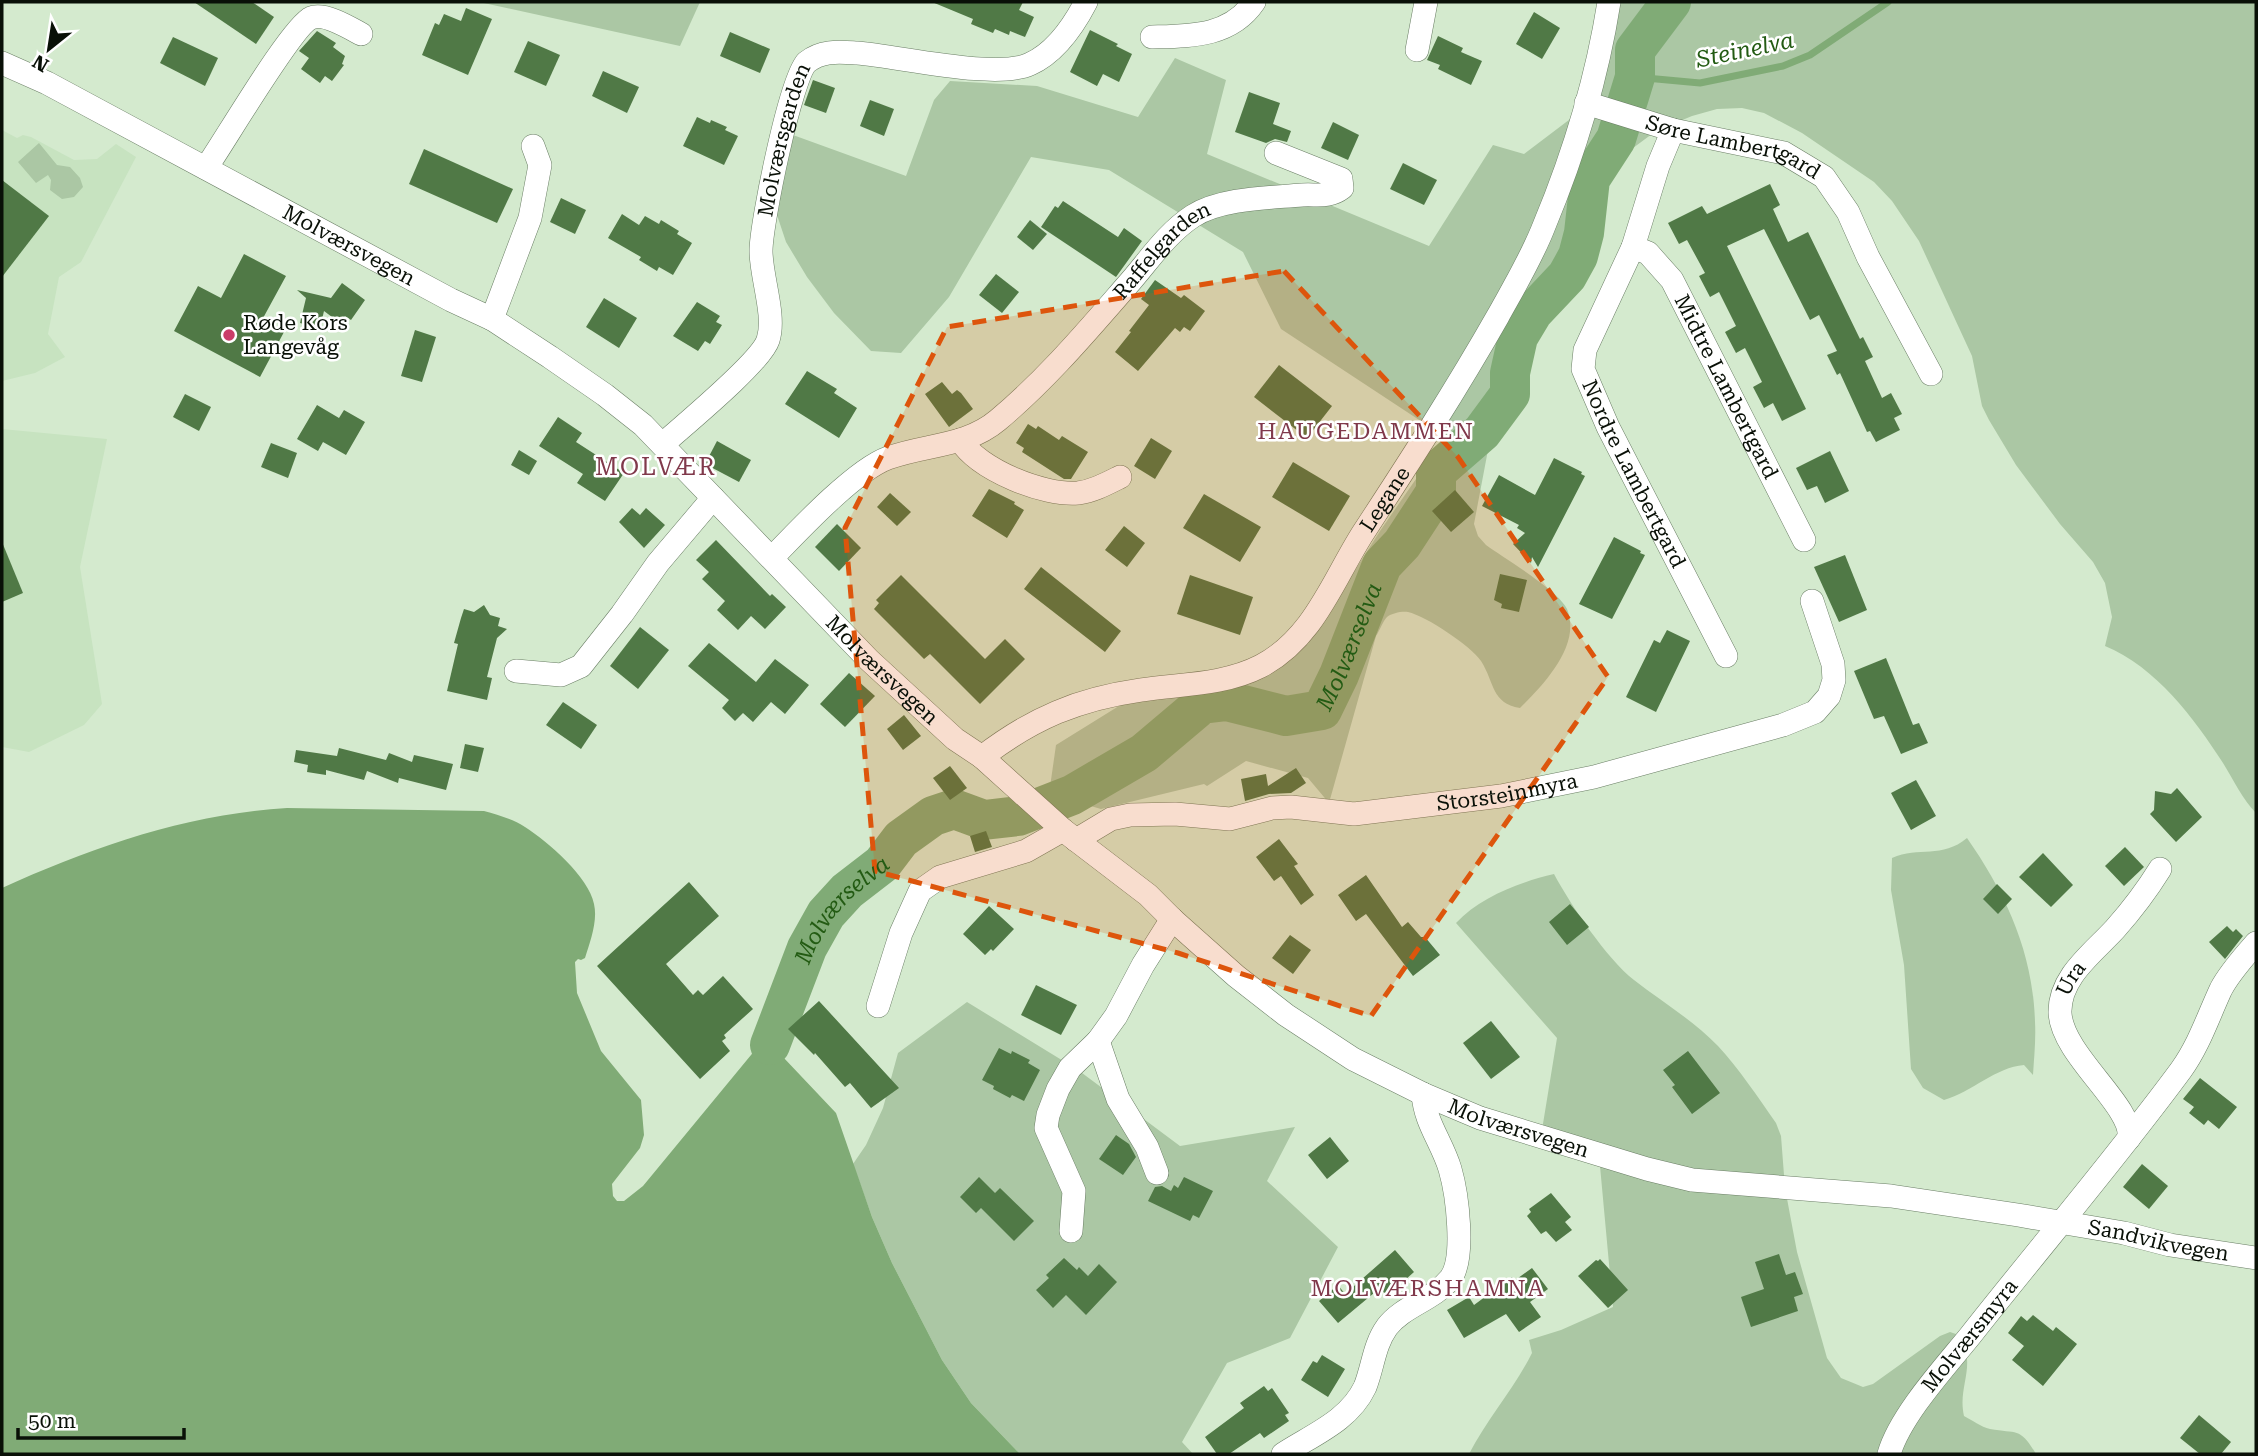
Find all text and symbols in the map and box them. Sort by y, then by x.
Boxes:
north arrow [14,14,84,84]
water label: Steinelva [1693,26,1796,74]
text: N [28,49,53,77]
street label: Molværsgarden [753,59,816,219]
street label: Søre Lambertgard [1643,110,1825,184]
street label: Raffelgarden [1108,197,1215,304]
street label: Molværsvegen [279,200,420,291]
street label: Midtre Lambertgard [1669,291,1783,483]
place label: Røde Kors Langevåg [243,311,348,359]
marker: Røde Kors Langevåg [221,327,237,343]
street label: Nordre Lambertgard [1577,376,1691,572]
district label: HAUGEDAMMEN [1257,418,1475,445]
district label: MOLVÆR [595,453,717,481]
street label: Legane [1355,462,1415,536]
water label: Molværselva [1310,579,1387,716]
street label: Molværsvegen [821,611,944,730]
street label: Storsteinmyra [1435,769,1580,816]
water label: Molværselva [789,850,895,968]
street label: Ura [2051,956,2091,1000]
street label: Molværsvegen [1444,1094,1592,1163]
street label: Sandvikvegen [2086,1215,2231,1266]
street label: Molværsmyra [1917,1274,2023,1397]
district label: MOLVÆRSHAMNA [1310,1275,1546,1302]
scale bar [18,1396,184,1440]
text: 50 m [28,1409,76,1433]

